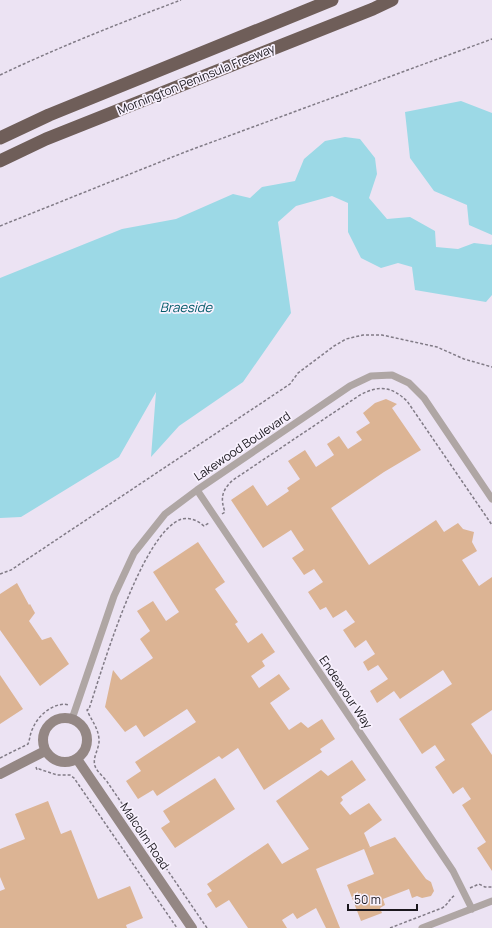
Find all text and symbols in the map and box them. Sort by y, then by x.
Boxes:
street label: Mornington Peninsula Freeway [115,39,278,118]
water label: Braeside [160,298,214,316]
street label: Lakewood Boulevard [190,407,294,485]
street label: Endeavour Way [315,652,377,732]
street label: Malcolm Road [116,799,174,873]
scale bar [348,886,417,912]
text: 50 m [354,891,381,908]

